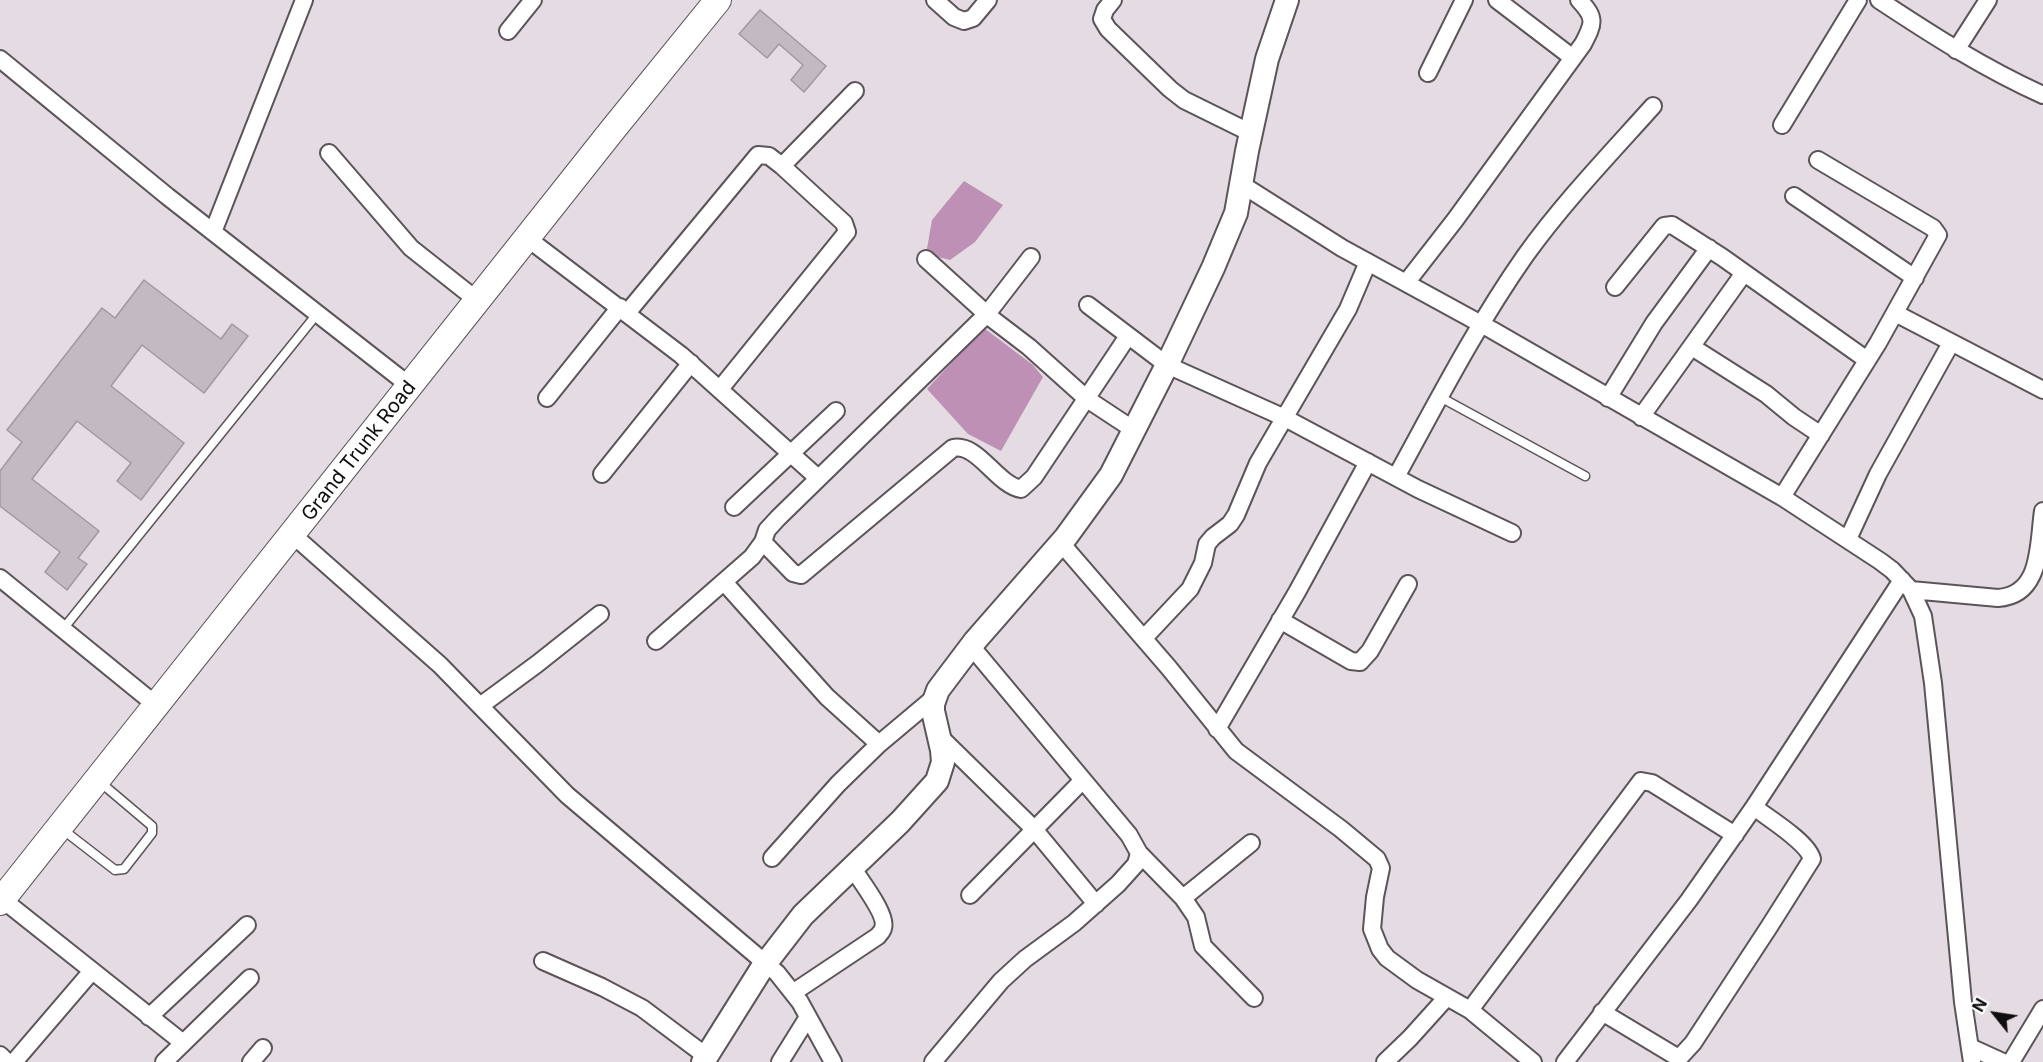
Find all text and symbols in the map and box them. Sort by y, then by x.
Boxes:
street label: Grand Trunk Road [297,376,421,526]
north arrow [1965,984,2025,1044]
text: N [1968,995,1991,1015]

